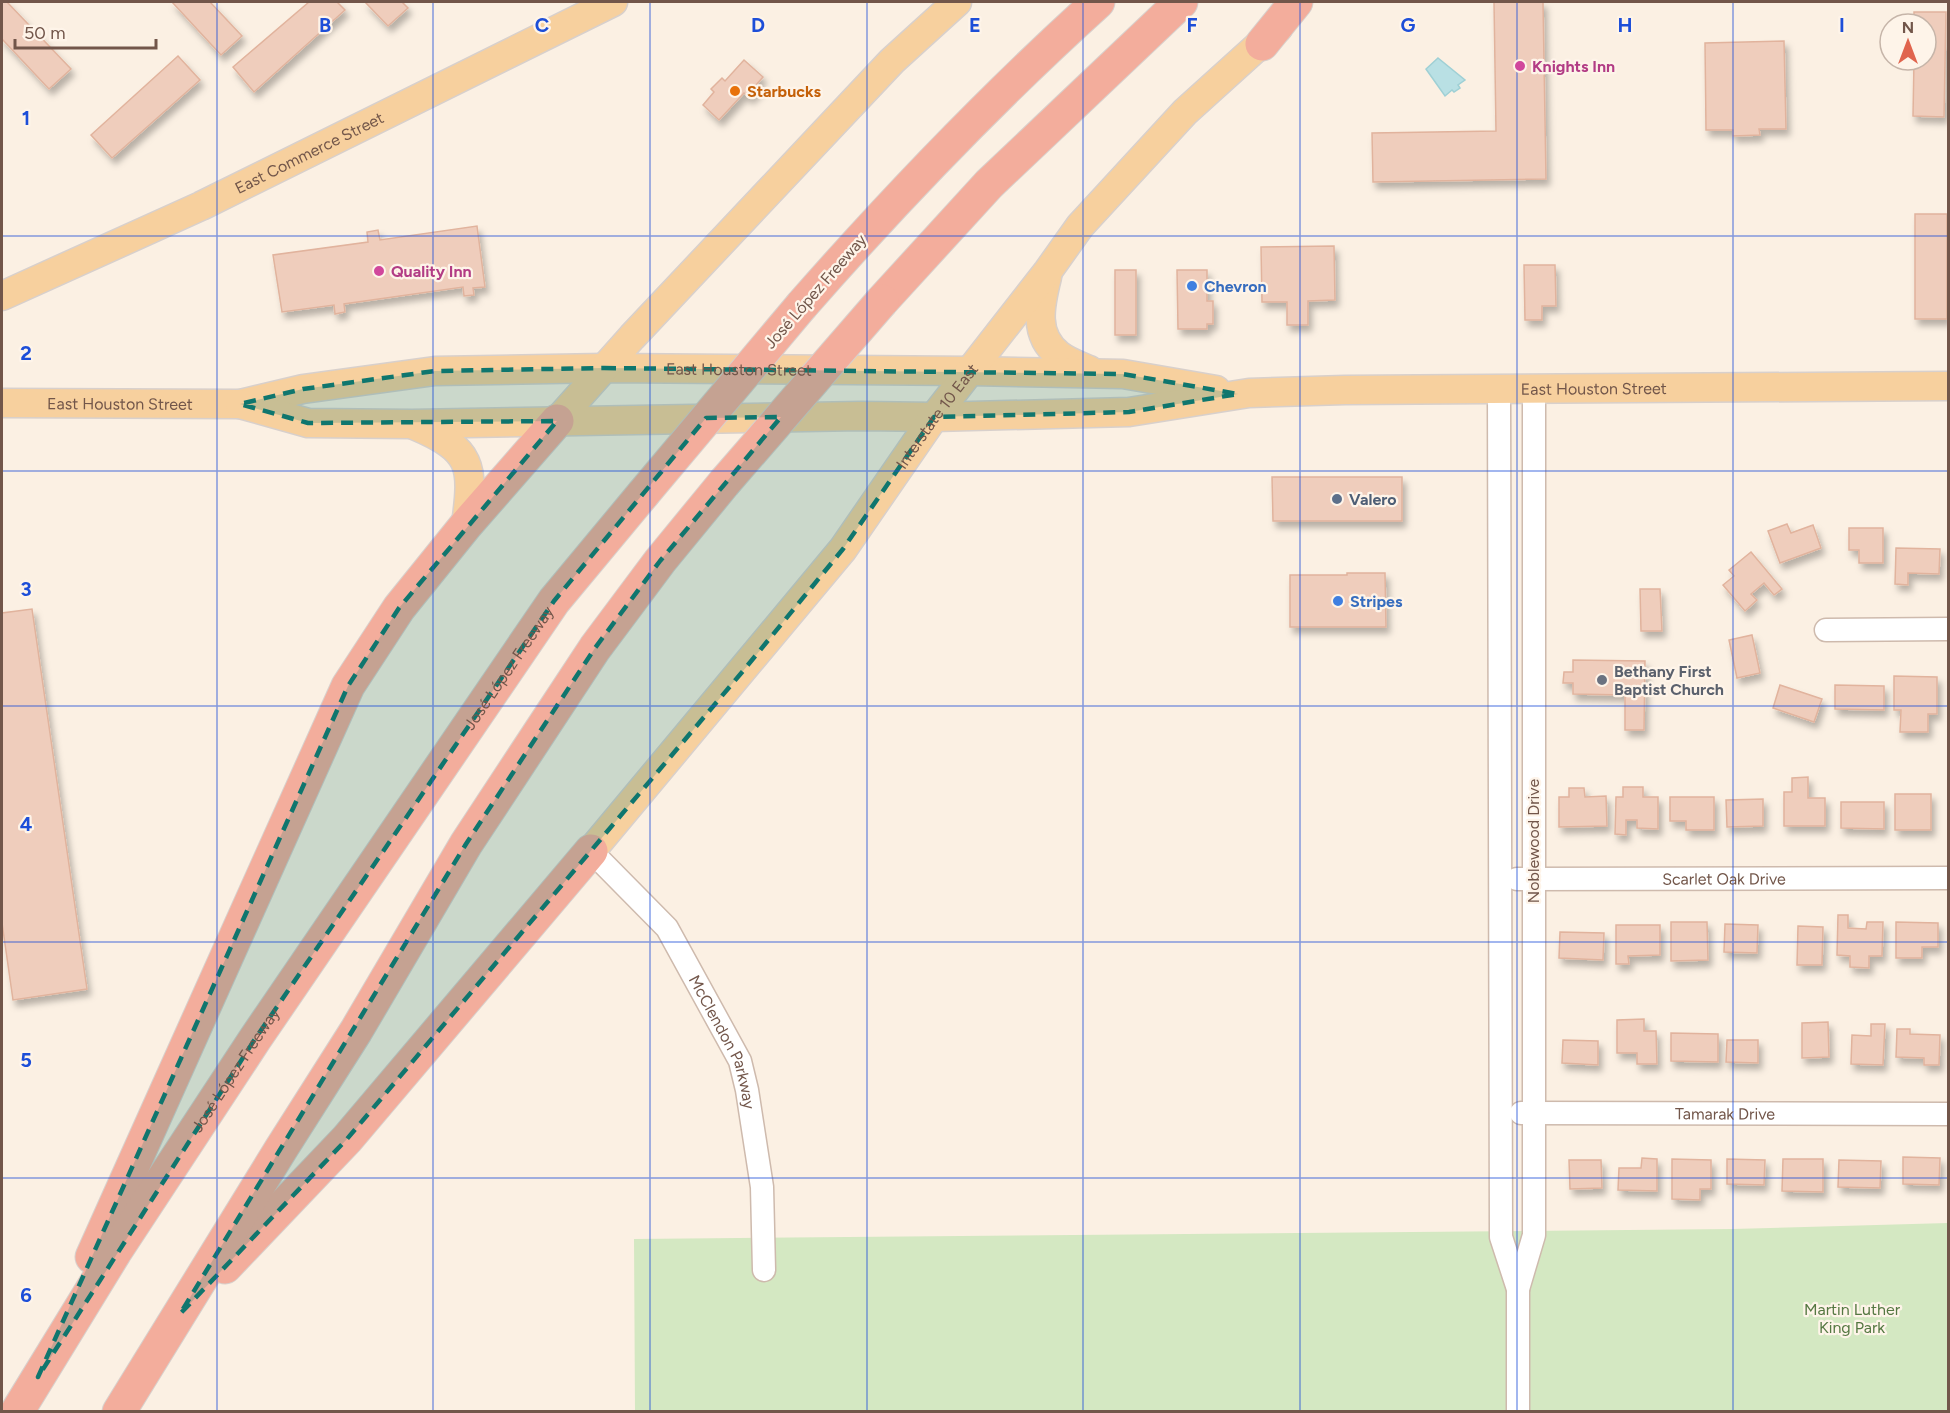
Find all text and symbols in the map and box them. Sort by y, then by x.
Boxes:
scale bar [15,12,156,50]
north arrow [1878,12,1938,72]
text: B [319,13,331,37]
text: C [535,13,549,37]
text: D [751,13,765,37]
text: E [969,13,981,37]
text: F [1186,13,1198,37]
text: G [1401,13,1416,37]
text: H [1618,13,1633,37]
text: I [1839,13,1845,37]
text: N [1902,18,1914,37]
text: 50 m [24,22,66,44]
place label: Knights Inn [1532,57,1615,76]
marker: Knights Inn [1513,59,1527,73]
place label: Starbucks [747,82,822,101]
marker: Starbucks [728,84,742,98]
text: 1 [22,106,30,130]
street label: East Commerce Street [232,108,387,198]
street label: José López Freeway [761,230,871,352]
place label: Quality Inn [391,262,472,281]
marker: Quality Inn [372,264,386,278]
place label: Chevron [1204,277,1267,296]
marker: Chevron [1185,279,1199,293]
text: 2 [20,341,32,365]
street label: East Houston Street [666,360,812,380]
street label: Interstate 10 East [892,360,982,473]
street label: East Houston Street [1521,379,1667,399]
street label: East Houston Street [47,394,193,414]
place label: Valero [1349,490,1397,509]
marker: Valero [1330,492,1344,506]
text: 3 [20,577,32,601]
place label: Stripes [1350,592,1403,611]
marker: Stripes [1331,594,1345,608]
street label: José López Freeway [460,602,558,733]
place label: Bethany First Baptist Church [1614,662,1724,699]
marker: Bethany First Baptist Church [1595,673,1609,687]
street label: Noblewood Drive [1524,779,1543,903]
text: 4 [20,812,33,836]
street label: Scarlet Oak Drive [1662,869,1786,889]
street label: McClendon Parkway [685,972,759,1111]
street label: José López Freeway [187,1004,284,1136]
text: 5 [20,1048,32,1072]
street label: Tamarak Drive [1675,1104,1775,1124]
text: 6 [20,1283,32,1307]
park label: Martin Luther King Park [1804,1300,1901,1337]

